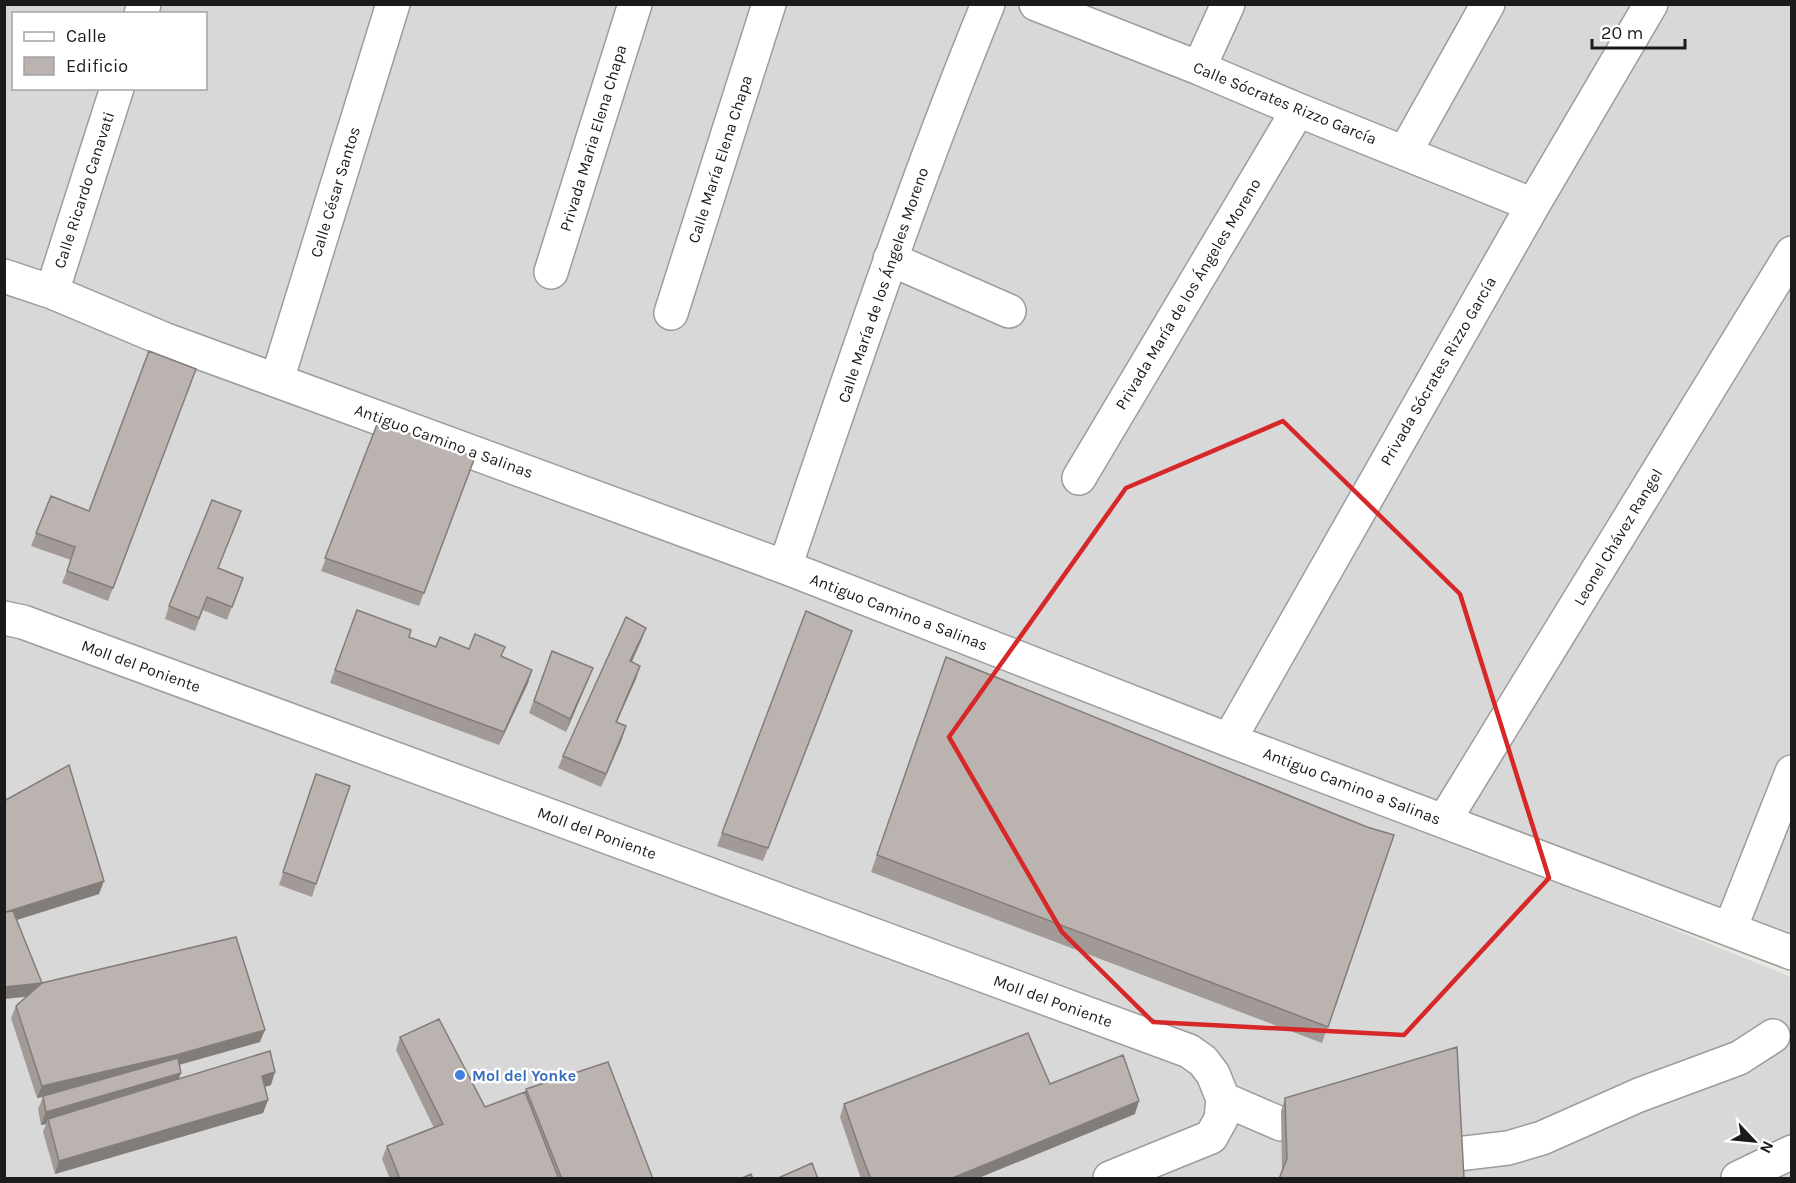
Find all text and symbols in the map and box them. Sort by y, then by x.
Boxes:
legend [12,12,207,90]
scale bar [1592,12,1685,50]
text: 20 m [1601,22,1643,44]
text: Calle [66,25,106,47]
street label: Privada Maria Elena Chapa [556,42,630,234]
text: Edificio [66,55,128,77]
street label: Calle Sócrates Rizzo García [1190,57,1380,149]
street label: Calle María Elena Chapa [684,73,756,245]
street label: Calle Ricardo Canavati [50,109,118,271]
street label: Calle César Santos [306,124,364,260]
street label: Calle María de los Ángeles Moreno [834,165,932,405]
street label: Privada María de los Ángeles Moreno [1111,175,1265,413]
street label: Privada Sócrates Rizzo García [1376,273,1500,469]
street label: Antiguo Camino a Salinas [352,400,536,482]
street label: Leonel Chávez Rangel [1570,465,1666,609]
street label: Antiguo Camino a Salinas [808,569,990,655]
street label: Moll del Poniente [79,636,203,696]
street label: Antiguo Camino a Salinas [1261,743,1443,829]
street label: Moll del Poniente [535,803,659,863]
street label: Moll del Poniente [991,971,1115,1031]
place label: Mol del Yonke [472,1066,576,1085]
marker: Mol del Yonke [453,1068,467,1082]
north arrow [1724,1111,1784,1171]
text: N [1756,1138,1778,1157]

